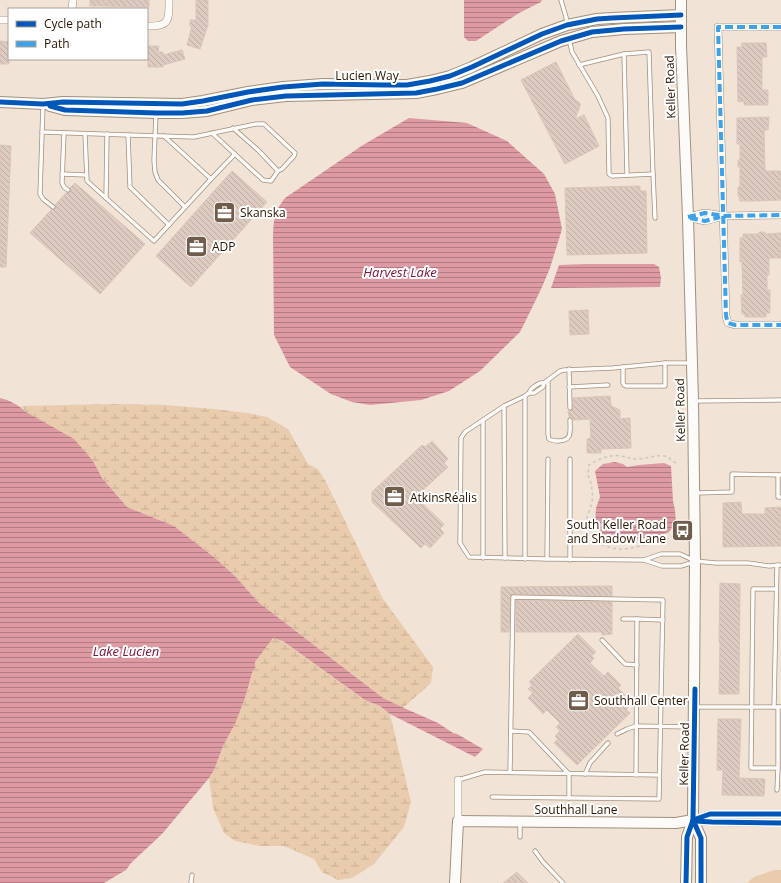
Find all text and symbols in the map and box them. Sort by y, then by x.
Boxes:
legend [8,8,148,60]
text: Cycle path [44,15,102,32]
text: Path [44,35,70,52]
street label: Keller Road [660,55,680,119]
street label: Lucien Way [335,67,400,84]
office icon: Skanska [212,199,238,225]
place label: Skanska [240,204,286,221]
office icon: ADP [184,233,210,259]
place label: ADP [212,238,236,255]
water label: Harvest Lake [363,263,437,281]
street label: Keller Road [671,378,689,442]
office icon: AtkinsRéalis [381,484,407,510]
place label: AtkinsRéalis [410,489,477,506]
place label: South Keller Road and Shadow Lane [567,516,666,547]
bus stop icon: South Keller Road and Shadow Lane [669,518,695,544]
water label: Lake Lucien [93,642,159,660]
office icon: Southhall Center [566,687,592,713]
place label: Southhall Center [594,692,688,709]
street label: Keller Road [675,722,693,786]
street label: Southhall Lane [534,801,618,818]

